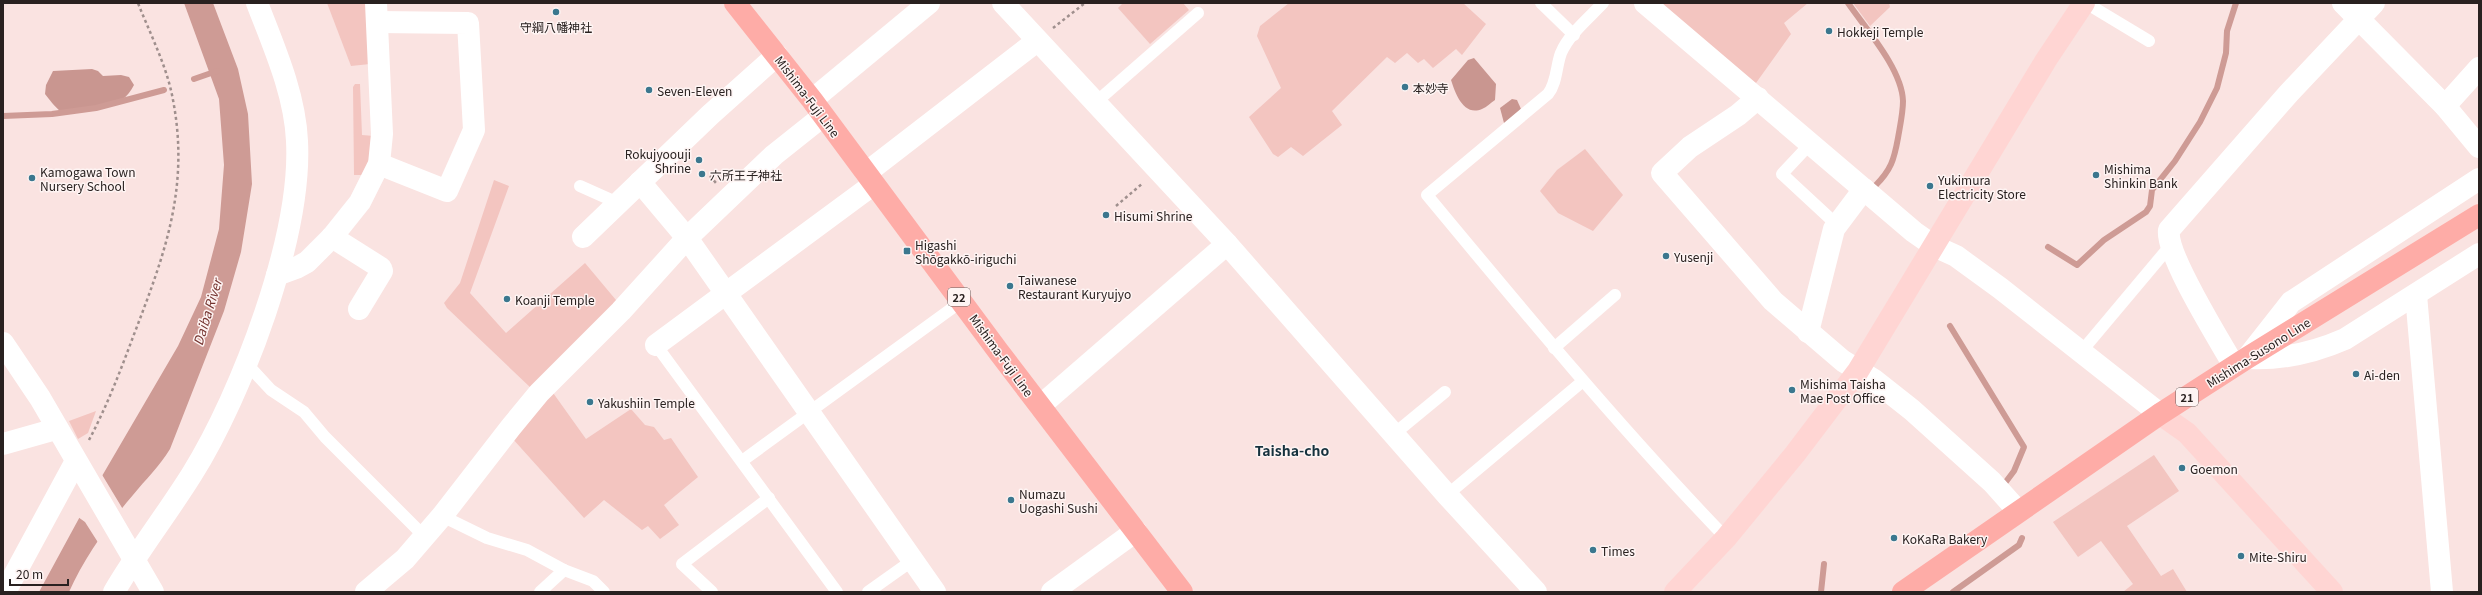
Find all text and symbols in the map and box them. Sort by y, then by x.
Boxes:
marker: 守綱八幡神社 [551,7,561,17]
place label: 守綱八幡神社 [520,18,592,35]
place label: Hokkeji Temple [1837,23,1924,40]
marker: Hokkeji Temple [1824,26,1834,36]
street label: Mishima-Fuji Line [772,52,844,141]
place label: 本妙寺 [1413,79,1449,96]
place label: Seven-Eleven [657,82,732,99]
marker: 本妙寺 [1400,82,1410,92]
marker: Seven-Eleven [644,85,654,95]
place label: Rokujyoouji Shrine [625,145,691,176]
marker: Rokujyoouji Shrine [694,155,704,165]
place label: Mishima Shinkin Bank [2104,160,2178,191]
place label: Kamogawa Town Nursery School [40,163,135,194]
place label: 六所王子神社 [710,166,782,183]
marker: 六所王子神社 [697,169,707,179]
marker: Mishima Shinkin Bank [2091,170,2101,180]
place label: Yukimura Electricity Store [1937,171,2026,202]
marker: Kamogawa Town Nursery School [27,173,37,183]
marker: Yukimura Electricity Store [1925,181,1935,191]
place label: Hisumi Shrine [1114,207,1193,224]
marker: Hisumi Shrine [1101,210,1111,220]
place label: Higashi Shōgakkō-iriguchi [915,236,1016,267]
marker: Higashi Shōgakkō-iriguchi [902,246,912,256]
place label: Yusenji [1673,248,1713,265]
marker: Yusenji [1661,251,1671,261]
place label: Taiwanese Restaurant Kuryujyo [1018,271,1131,302]
water label: Daiba River [188,275,227,348]
marker: Taiwanese Restaurant Kuryujyo [1005,281,1015,291]
road number: 22 [948,288,970,306]
place label: Koanji Temple [515,291,595,308]
marker: Koanji Temple [502,294,512,304]
street label: Mishima-Fuji Line [966,310,1038,400]
street label: Mishima-Susono Line [2203,313,2313,391]
place label: Ai-den [2364,366,2400,383]
marker: Ai-den [2351,369,2361,379]
place label: Mishima Taisha Mae Post Office [1800,375,1886,406]
marker: Mishima Taisha Mae Post Office [1787,385,1797,395]
road number: 21 [2176,388,2198,406]
place label: Yakushiin Temple [597,394,695,411]
marker: Yakushiin Temple [585,397,595,407]
district label: Taisha-cho [1255,440,1330,460]
place label: Goemon [2190,460,2238,477]
marker: Goemon [2177,463,2187,473]
place label: Numazu Uogashi Sushi [1019,485,1098,516]
marker: Numazu Uogashi Sushi [1006,495,1016,505]
place label: KoKaRa Bakery [1902,530,1988,547]
marker: KoKaRa Bakery [1889,533,1899,543]
place label: Times [1601,542,1635,559]
marker: Times [1588,545,1598,555]
place label: Mite-Shiru [2249,548,2307,565]
marker: Mite-Shiru [2236,551,2246,561]
scale bar [10,561,68,587]
text: 20 m [16,565,43,582]

